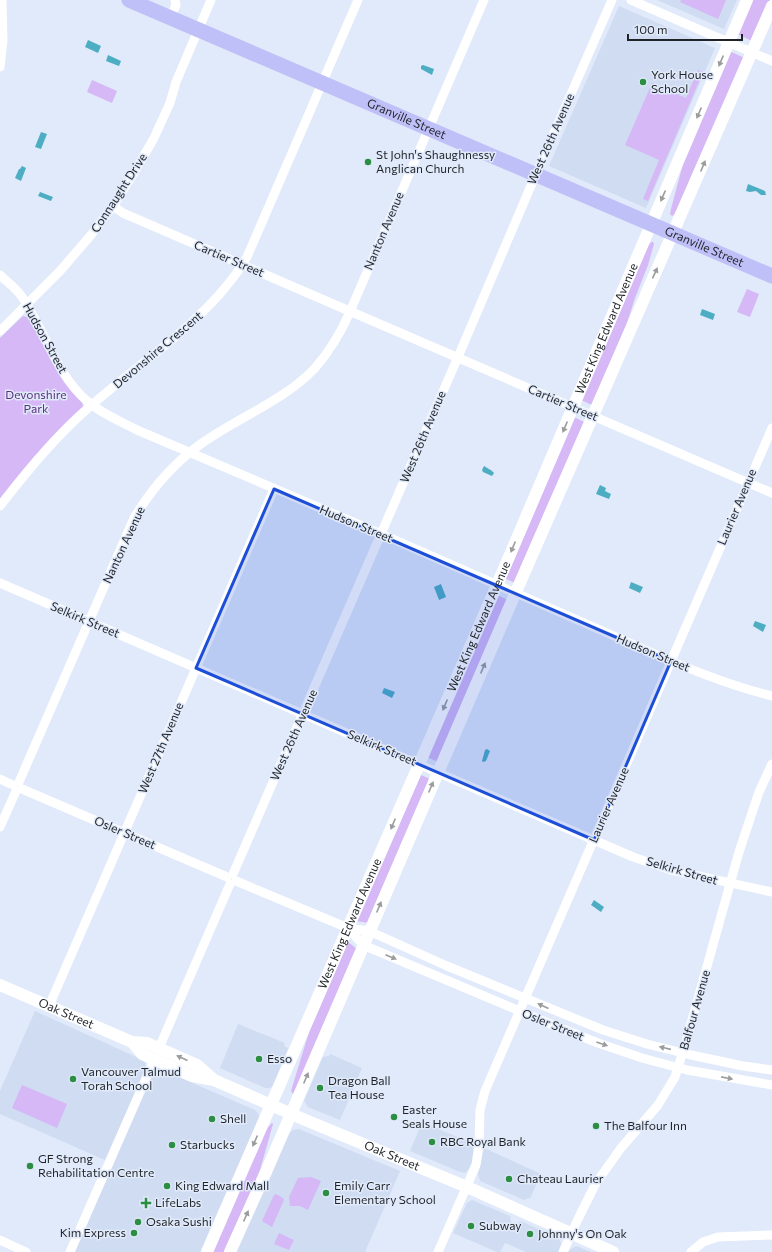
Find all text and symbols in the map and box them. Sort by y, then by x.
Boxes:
scale bar [628,16,742,42]
text: 100 m [634,22,668,36]
one-way arrow [718,56,724,67]
place label: York House School [651,67,713,95]
marker: York House School [638,77,648,87]
street label: West 26th Avenue [524,91,576,186]
street label: Granville Street [365,95,449,141]
one-way arrow [696,107,702,118]
place label: St John's Shaughnessy Anglican Church [376,147,495,175]
street label: Connaught Drive [87,150,149,235]
marker: St John's Shaughnessy Anglican Church [363,157,373,167]
one-way arrow [700,160,706,172]
street label: Nanton Avenue [360,189,406,272]
one-way arrow [660,191,666,202]
street label: Granville Street [663,223,746,269]
street label: Cartier Street [192,237,267,279]
street label: West King Edward Avenue [571,261,640,396]
one-way arrow [652,267,658,279]
street label: Hudson Street [21,300,71,375]
street label: Devonshire Crescent [110,308,205,391]
street label: Cartier Street [526,381,601,423]
park label: Devonshire Park [5,387,67,415]
street label: West 26th Avenue [396,389,448,485]
one-way arrow [562,422,568,433]
street label: Laurier Avenue [714,467,758,547]
street label: Hudson Street [318,501,395,545]
street label: Nanton Avenue [99,504,147,585]
one-way arrow [510,541,516,553]
street label: West King Edward Avenue [443,559,512,694]
street label: Selkirk Street [49,598,122,640]
street label: Hudson Street [615,630,692,674]
one-way arrow [480,662,486,674]
street label: West 26th Avenue [267,687,319,782]
one-way arrow [442,699,448,710]
street label: West 27th Avenue [135,700,186,795]
street label: Selkirk Street [346,726,419,768]
street label: Laurier Avenue [585,765,631,845]
one-way arrow [428,782,434,793]
street label: Osler Street [92,813,158,851]
one-way arrow [390,818,397,830]
street label: Selkirk Street [645,853,720,887]
street label: West King Edward Avenue [314,856,383,991]
one-way arrow [377,900,383,912]
one-way arrow [385,954,397,961]
street label: Balfour Avenue [676,968,712,1051]
street label: Oak Street [37,995,96,1031]
one-way arrow [536,1002,548,1008]
street label: Osler Street [520,1005,587,1043]
one-way arrow [596,1041,608,1047]
one-way arrow [659,1045,672,1051]
place label: Esso [267,1051,292,1065]
marker: Esso [254,1054,264,1064]
one-way arrow [177,1055,188,1061]
place label: Vancouver Talmud Torah School [81,1064,181,1092]
one-way arrow [303,1072,309,1083]
place label: Dragon Ball Tea House [328,1073,391,1101]
marker: Vancouver Talmud Torah School [68,1074,78,1084]
one-way arrow [721,1075,733,1081]
marker: Dragon Ball Tea House [315,1083,325,1093]
place label: Easter Seals House [402,1102,467,1130]
place label: Shell [220,1111,246,1125]
marker: Easter Seals House [389,1112,399,1122]
marker: Shell [207,1114,217,1124]
place label: The Balfour Inn [604,1118,687,1132]
marker: The Balfour Inn [591,1121,601,1131]
place label: RBC Royal Bank [440,1134,527,1148]
one-way arrow [252,1135,258,1146]
place label: Starbucks [180,1137,235,1151]
street label: Oak Street [362,1137,422,1173]
marker: RBC Royal Bank [427,1137,437,1147]
marker: Starbucks [167,1140,177,1150]
place label: GF Strong Rehabilitation Centre [38,1151,154,1179]
marker: GF Strong Rehabilitation Centre [25,1161,35,1171]
place label: Chateau Laurier [517,1171,604,1185]
marker: Chateau Laurier [504,1174,514,1184]
place label: King Edward Mall [175,1178,269,1192]
place label: Emily Carr Elementary School [334,1178,436,1206]
marker: King Edward Mall [162,1181,172,1191]
marker: Emily Carr Elementary School [321,1188,331,1198]
place label: LifeLabs [155,1195,201,1209]
marker: LifeLabs [140,1197,152,1209]
one-way arrow [243,1211,249,1222]
place label: Osaka Sushi [146,1214,212,1228]
marker: Osaka Sushi [133,1217,143,1227]
place label: Subway [479,1218,522,1232]
marker: Subway [466,1221,476,1231]
place label: Kim Express [60,1225,126,1239]
place label: Johnny's On Oak [538,1226,628,1241]
marker: Kim Express [129,1228,139,1238]
marker: Johnny's On Oak [525,1229,535,1239]

